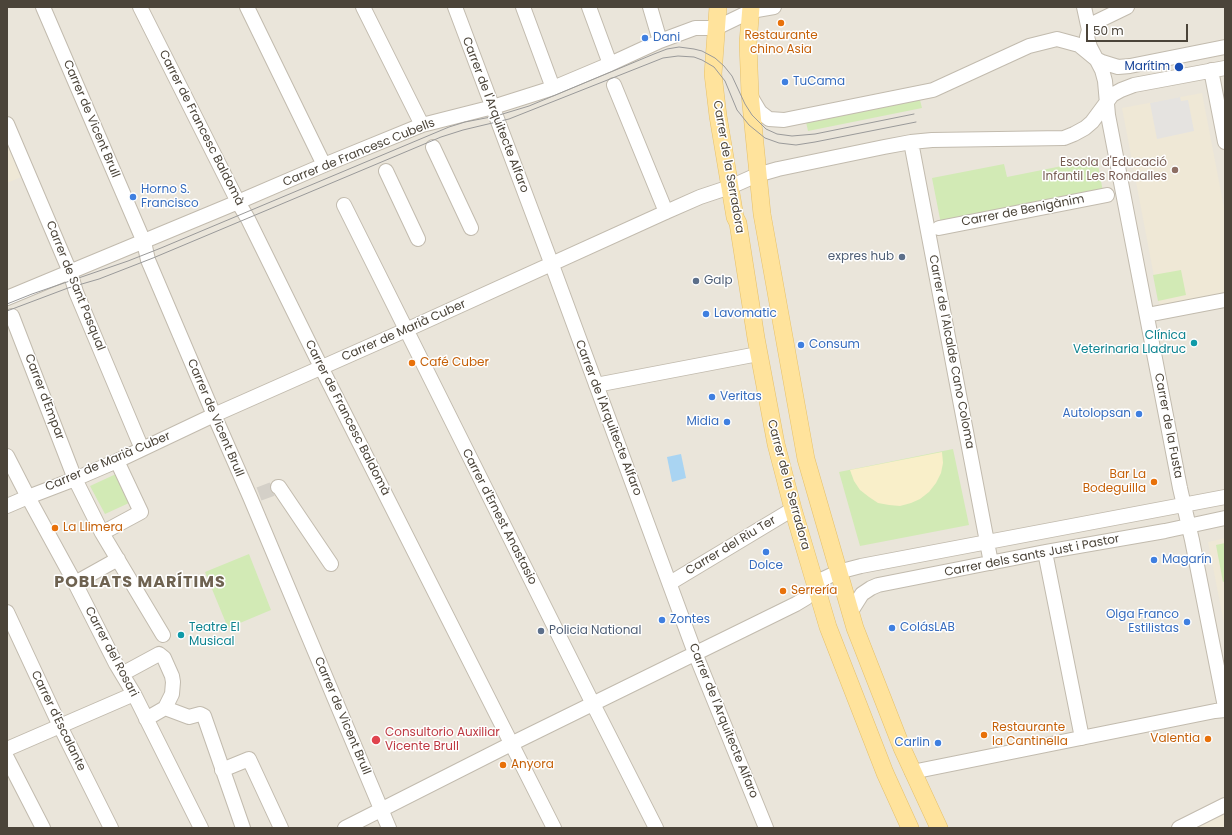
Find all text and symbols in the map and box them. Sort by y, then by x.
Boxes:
scale bar [1088,16,1190,42]
marker: Restaurante chino Asia [776,18,786,28]
text: 50 m [1093,22,1124,39]
place label: Restaurante chino Asia [744,29,818,57]
place label: Dani [653,31,680,45]
marker: Dani [640,33,650,43]
street label: Carrer de l'Arquitecte Alfaro [459,35,531,195]
street label: Carrer de Francesc Baldomà [155,48,247,208]
street label: Carrer de Vicent Brull [60,58,122,180]
place label: Marítim [1124,60,1170,74]
marker: Marítim [1173,61,1185,73]
place label: TuCama [793,75,845,89]
marker: TuCama [780,77,790,87]
street label: Carrer de la Serradora [709,100,747,234]
street label: Carrer de Francesc Cubells [281,116,437,190]
place label: Escola d'Educació Infantil Les Rondalles [1043,156,1167,184]
marker: Escola d'Educació Infantil Les Rondalles [1170,165,1180,175]
place label: Horno S. Francisco [141,183,199,211]
marker: Horno S. Francisco [128,192,138,202]
street label: Carrer de Benigànim [960,192,1086,230]
street label: Carrer de Sant Pasqual [42,219,108,353]
place label: expres hub [828,250,894,264]
marker: expres hub [897,252,907,262]
street label: Carrer de l'Alcalde Cano Coloma [925,254,977,450]
place label: Galp [704,274,733,288]
marker: Galp [691,276,701,286]
street label: Carrer de Marià Cuber [340,297,468,365]
place label: Lavomatic [714,307,777,321]
marker: Lavomatic [701,309,711,319]
place label: Clínica Veterinaria Lladruc [1073,329,1186,357]
street label: Carrer de Francesc Baldomà [301,338,393,498]
street label: Carrer de l'Arquitecte Alfaro [572,338,644,498]
place label: Consum [809,338,860,352]
marker: Clínica Veterinaria Lladruc [1189,338,1199,348]
marker: Consum [796,340,806,350]
street label: Carrer d'Empar [21,352,67,442]
place label: Café Cuber [420,356,489,370]
street label: Carrer de Vicent Brull [184,357,246,479]
marker: Café Cuber [407,358,417,368]
street label: Carrer de la Fusta [1151,372,1185,480]
place label: Veritas [720,390,762,404]
marker: Veritas [707,392,717,402]
place label: Autolopsan [1062,407,1131,421]
marker: Autolopsan [1134,409,1144,419]
place label: Midia [687,415,719,429]
marker: Midia [722,417,732,427]
street label: Carrer de la Serradora [764,418,812,552]
street label: Carrer de Marià Cuber [43,429,173,495]
street label: Carrer d'Ernest Anastasio [458,447,540,587]
place label: Bar La Bodeguilla [1083,468,1146,496]
marker: Bar La Bodeguilla [1149,477,1159,487]
street label: Carrer del Riu Ter [683,513,779,579]
place label: La Llimera [63,521,123,535]
marker: La Llimera [50,523,60,533]
street label: Carrer dels Sants Just i Pastor [943,532,1121,580]
marker: Dolce [761,547,771,557]
place label: Magarín [1162,553,1212,567]
marker: Magarín [1149,555,1159,565]
place label: Dolce [749,559,783,573]
district label: POBLATS MARÍTIMS [54,573,226,593]
place label: Serrería [791,584,837,598]
marker: Serrería [778,586,788,596]
street label: Carrer del Rosari [81,605,141,699]
place label: Olga Franco Estilistas [1106,608,1179,636]
place label: Zontes [670,613,710,627]
marker: Zontes [657,615,667,625]
marker: Olga Franco Estilistas [1182,617,1192,627]
place label: Teatre El Musical [189,621,240,649]
place label: ColásLAB [900,621,955,635]
marker: ColásLAB [887,623,897,633]
place label: Policia National [549,624,641,638]
marker: Policia National [536,626,546,636]
marker: Teatre El Musical [176,630,186,640]
street label: Carrer de l'Arquitecte Alfaro [685,641,761,801]
street label: Carrer de Vicent Brull [311,655,373,777]
street label: Carrer d'Escalante [27,668,89,774]
place label: Restaurante la Cantinella [992,721,1068,749]
place label: Consultorio Auxiliar Vicente Brull [385,726,500,754]
marker: Restaurante la Cantinella [979,730,989,740]
place label: Valentia [1150,732,1200,746]
marker: Consultorio Auxiliar Vicente Brull [370,734,382,746]
marker: Valentia [1203,734,1213,744]
place label: Carlin [895,736,930,750]
marker: Carlin [933,738,943,748]
place label: Anyora [511,758,554,772]
marker: Anyora [498,760,508,770]

